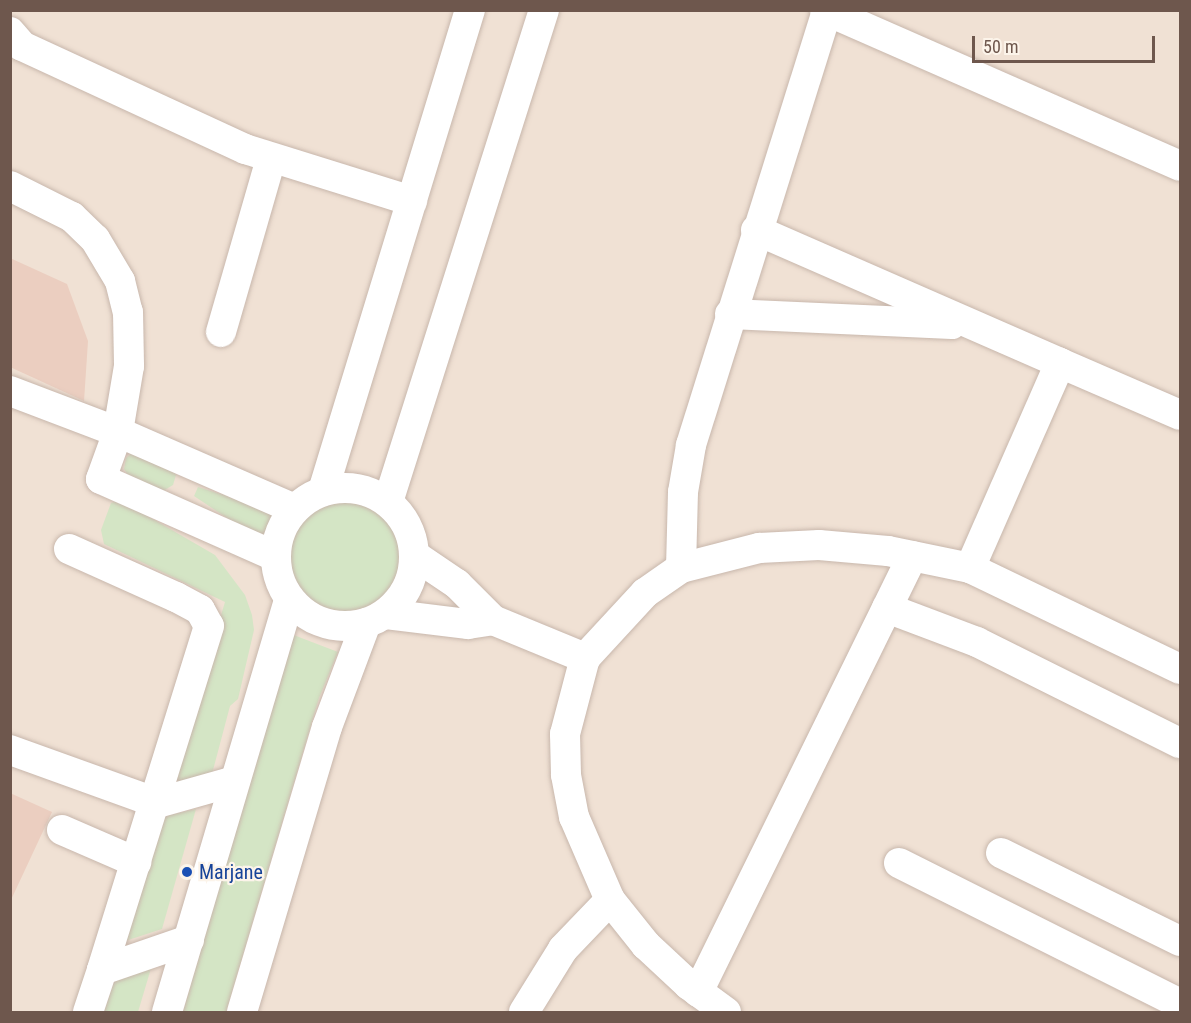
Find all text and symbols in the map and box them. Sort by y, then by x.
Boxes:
scale bar [975,24,1158,62]
text: 50 m [983,36,1018,57]
place label: Marjane [199,860,263,884]
marker: Marjane [180,865,194,879]

